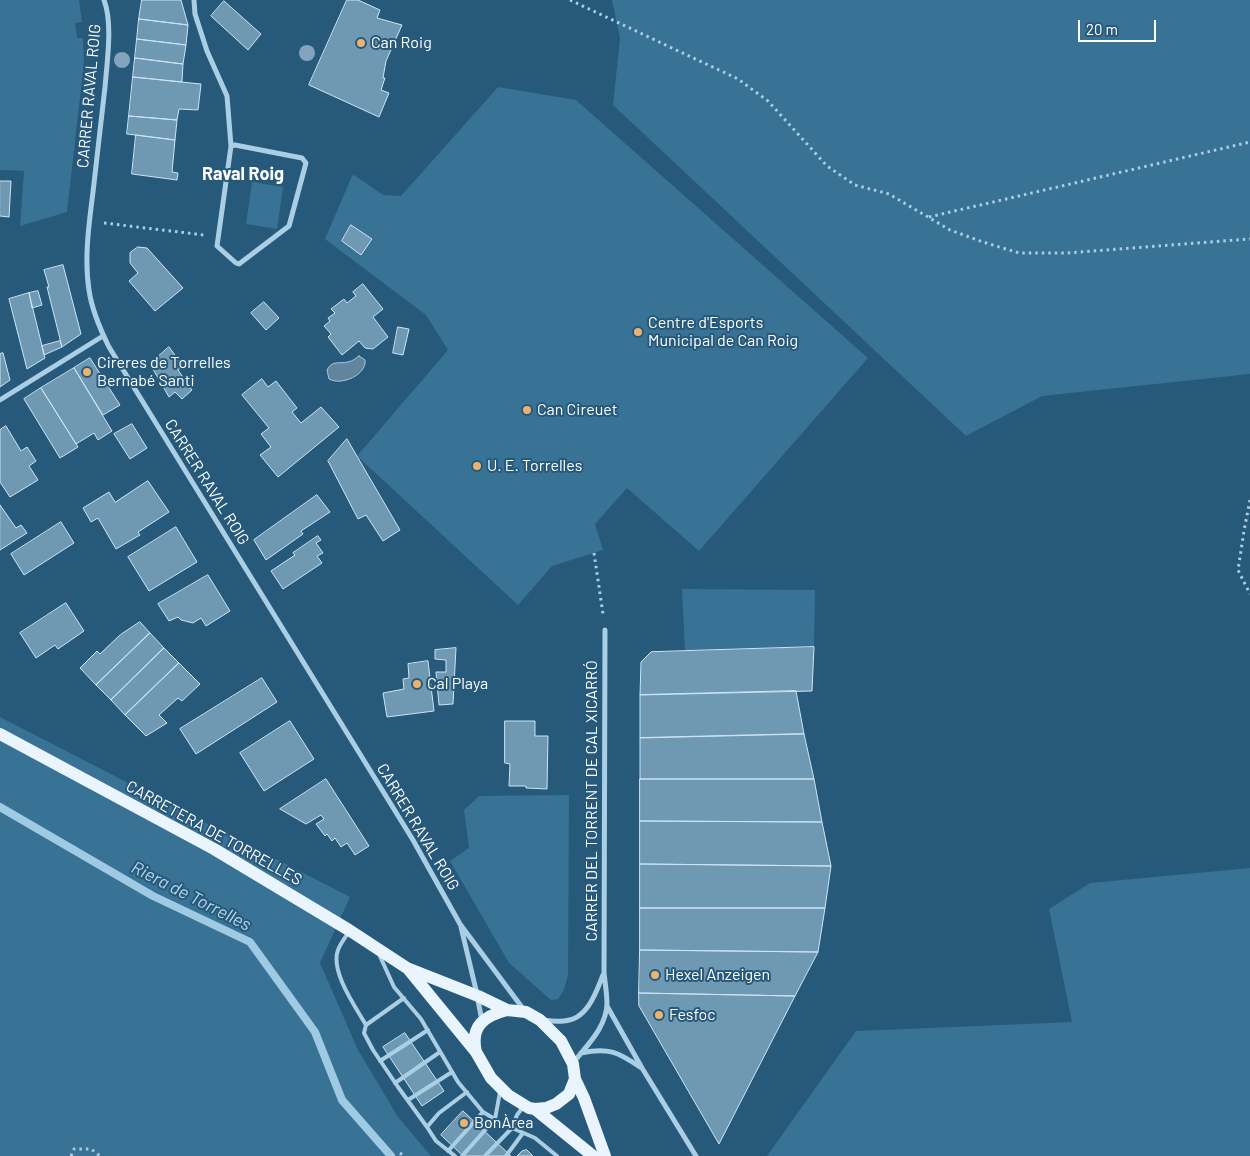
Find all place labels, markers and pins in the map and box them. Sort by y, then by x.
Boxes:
place label: Can Roig [371,33,432,53]
marker: Can Roig [355,37,367,49]
place label: Centre d'Esports Municipal de Can Roig [648,313,798,351]
marker: Centre d'Esports Municipal de Can Roig [632,326,644,338]
place label: Cireres de Torrelles Bernabé Santi [97,353,231,391]
marker: Cireres de Torrelles Bernabé Santi [81,366,93,378]
place label: Can Cireuet [537,400,617,420]
marker: Can Cireuet [521,404,533,416]
place label: U. E. Torrelles [487,456,582,476]
marker: U. E. Torrelles [471,460,483,472]
place label: Cal Playa [427,674,488,694]
marker: Cal Playa [411,678,423,690]
place label: Hexel Anzeigen [665,965,770,985]
marker: Hexel Anzeigen [649,969,661,981]
place label: Fesfoc [669,1005,715,1025]
marker: Fesfoc [653,1009,665,1021]
place label: BonÀrea [474,1113,533,1133]
marker: BonÀrea [458,1117,470,1129]

